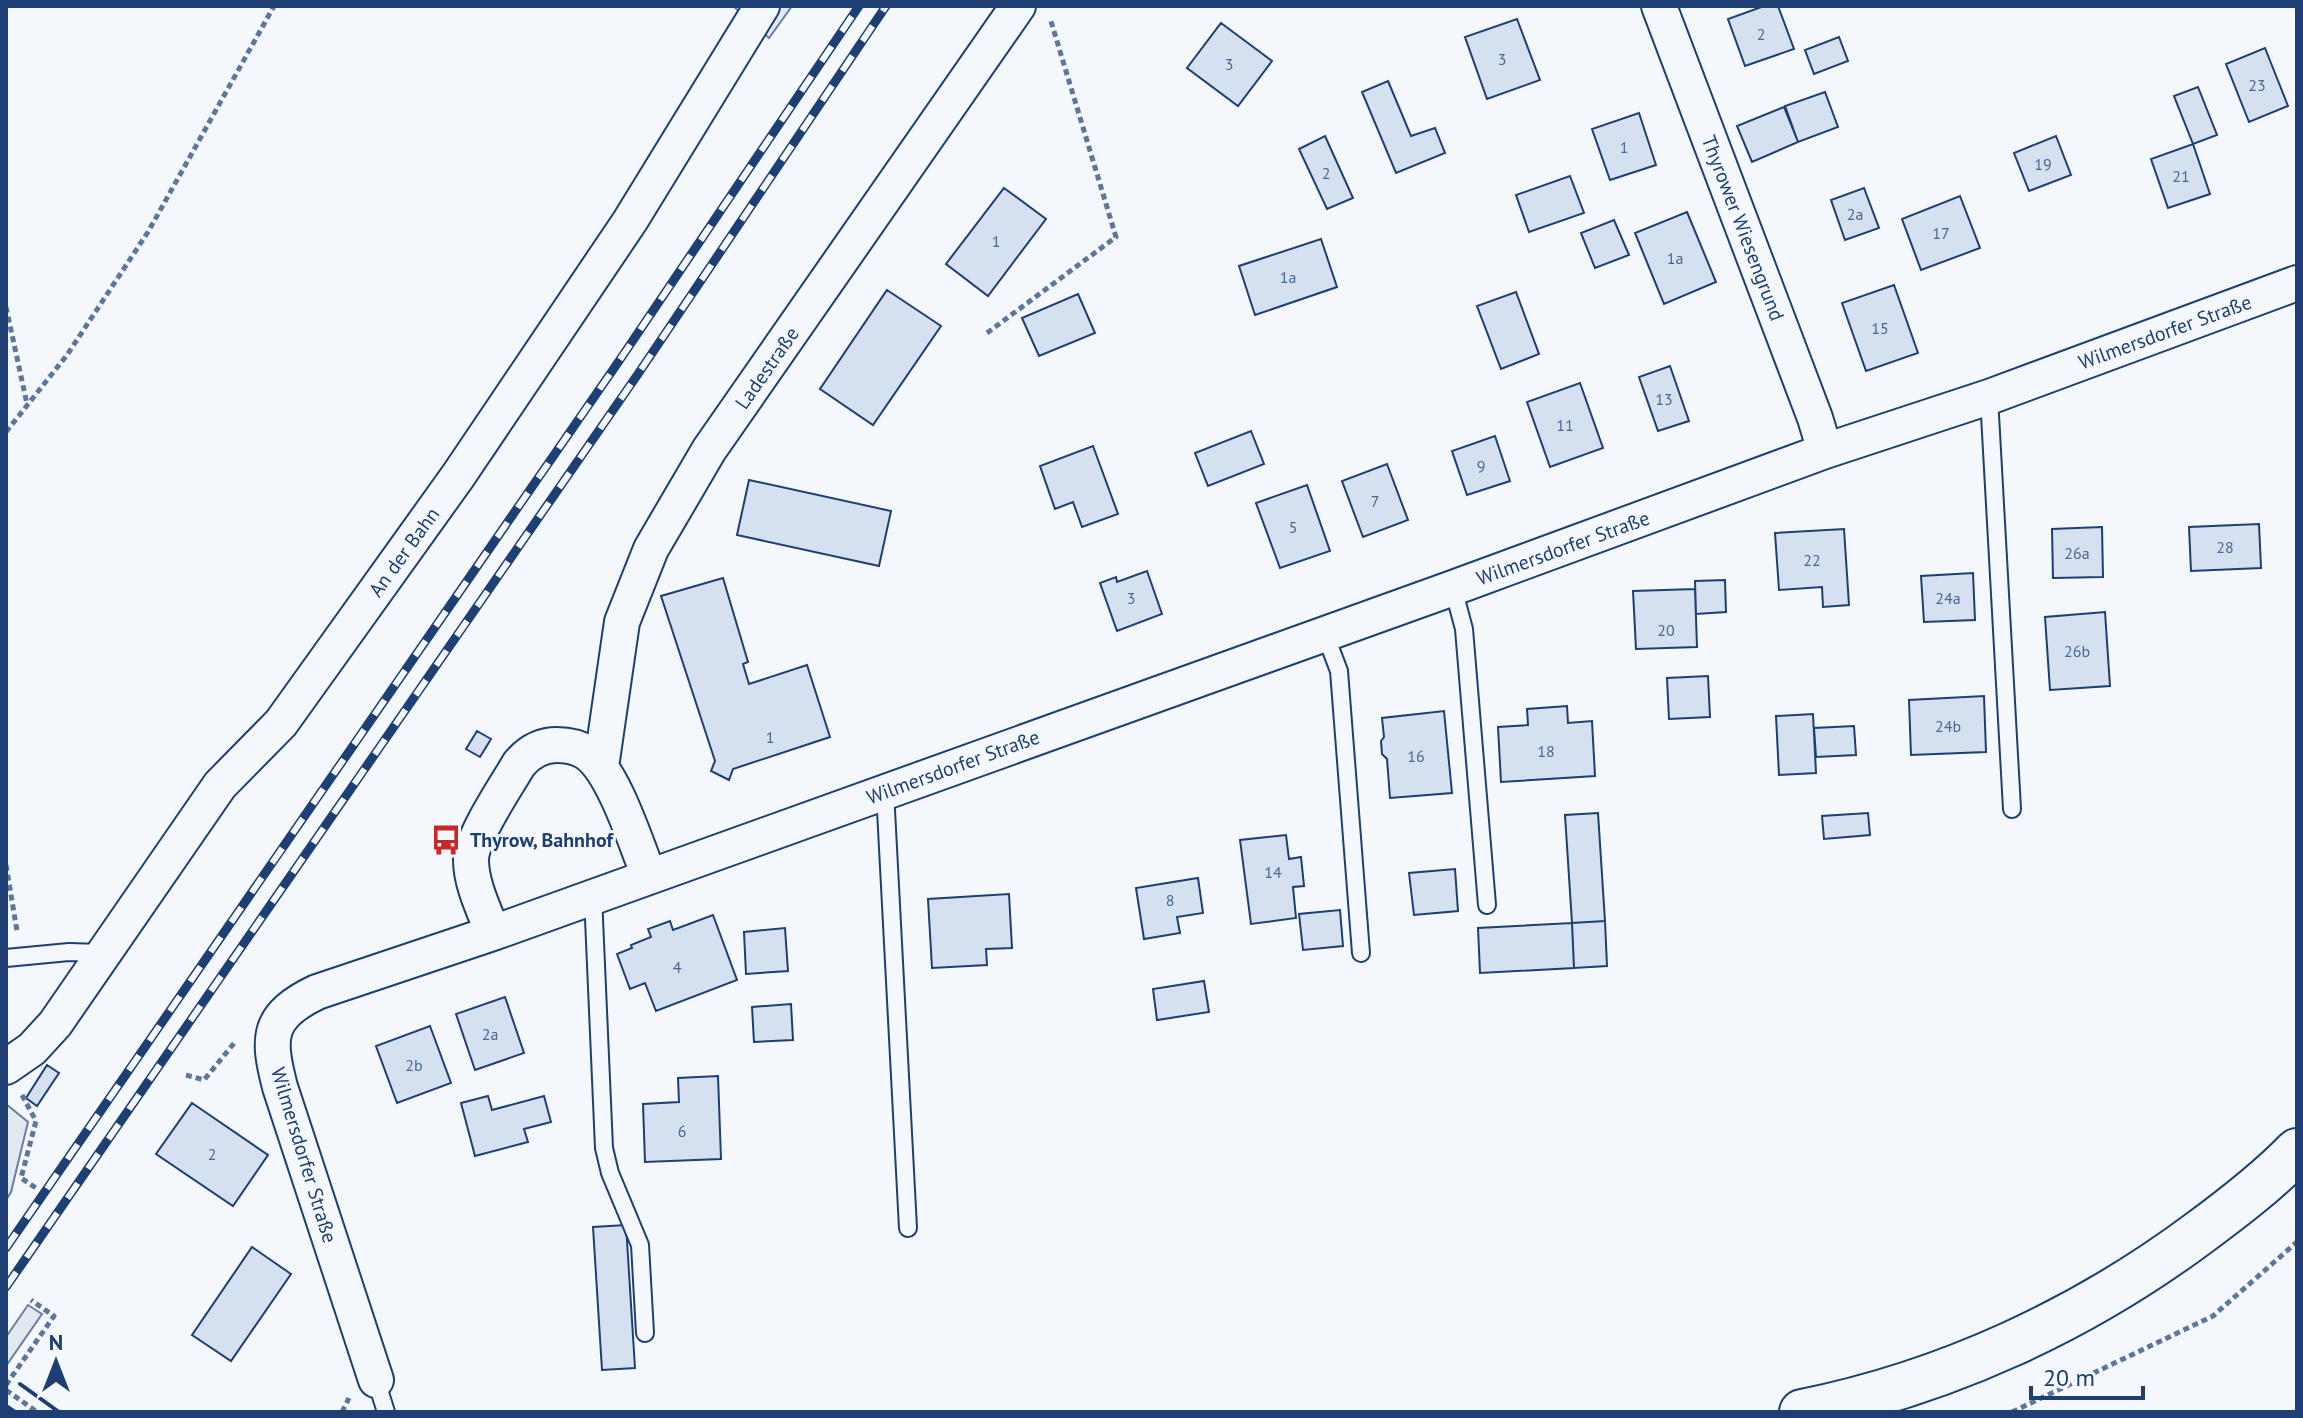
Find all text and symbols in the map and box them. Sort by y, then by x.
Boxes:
house number: 2 [1757,24,1765,44]
house number: 3 [1498,49,1506,69]
house number: 3 [1225,54,1233,74]
house number: 23 [2248,75,2266,95]
street label: Thyrower Wiesengrund [1696,132,1790,324]
house number: 1 [1620,137,1628,157]
house number: 19 [2034,154,2052,174]
house number: 2 [1322,163,1330,183]
house number: 21 [2172,166,2190,186]
house number: 2a [1847,204,1863,224]
house number: 17 [1932,223,1950,243]
house number: 1 [992,231,1000,251]
house number: 1a [1667,248,1683,268]
house number: 1a [1280,267,1296,287]
street label: Wilmersdorfer Straße [2075,289,2255,375]
house number: 15 [1871,318,1889,338]
street label: Ladestraße [729,322,805,414]
house number: 13 [1655,389,1673,409]
house number: 11 [1556,415,1574,435]
house number: 9 [1477,456,1485,476]
house number: 7 [1371,491,1379,511]
street label: An der Bahn [363,502,445,602]
street label: Wilmersdorfer Straße [1473,505,1653,591]
house number: 5 [1289,517,1297,537]
house number: 28 [2216,537,2234,557]
house number: 26a [2064,543,2090,563]
house number: 22 [1803,550,1821,570]
house number: 3 [1127,588,1135,608]
house number: 24a [1935,588,1961,608]
house number: 20 [1657,620,1675,640]
house number: 26b [2064,641,2090,661]
house number: 24b [1935,716,1961,736]
street label: Wilmersdorfer Straße [863,724,1043,810]
house number: 1 [766,727,774,747]
house number: 18 [1537,741,1555,761]
house number: 16 [1407,746,1425,766]
bus stop icon: Thyrow, Bahnhof [429,823,463,857]
place label: Thyrow, Bahnhof [470,827,614,853]
house number: 14 [1264,862,1282,882]
house number: 8 [1166,890,1174,910]
house number: 4 [673,957,682,977]
house number: 2a [482,1024,498,1044]
house number: 2b [405,1055,423,1075]
street label: Wilmersdorfer Straße [265,1064,343,1246]
house number: 6 [678,1121,686,1141]
house number: 2 [208,1144,216,1164]
north arrow [16,1322,96,1402]
text: N [49,1328,63,1356]
scale bar [2031,1350,2143,1400]
text: 20 m [2043,1362,2095,1393]

